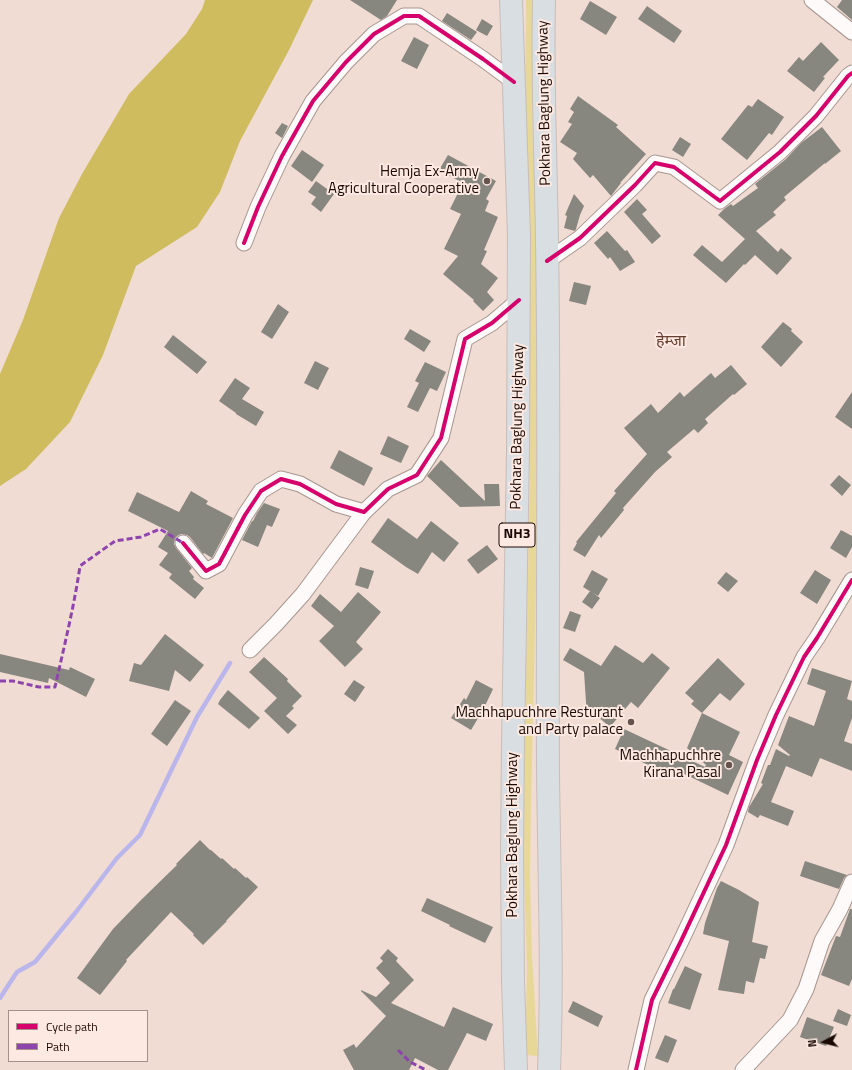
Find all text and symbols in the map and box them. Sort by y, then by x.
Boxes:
street label: Pokhara Baglung Highway [535,20,555,186]
place label: Hemja Ex-Army Agricultural Cooperative [328,163,479,198]
marker: Hemja Ex-Army Agricultural Cooperative [482,176,492,186]
district label: हेम्जा [656,332,686,352]
street label: Pokhara Baglung Highway [508,344,528,510]
road number: NH3 [499,523,535,547]
place label: Machhapuchhre Resturant and Party palace [455,704,623,739]
marker: Machhapuchhre Resturant and Party palace [626,717,636,727]
place label: Machhapuchhre Kirana Pasal [620,747,721,782]
street label: Pokhara Baglung Highway [504,752,522,918]
marker: Machhapuchhre Kirana Pasal [724,760,734,770]
legend [8,1010,148,1062]
text: Cycle path [46,1017,98,1036]
north arrow [804,1022,844,1062]
text: Path [46,1037,70,1056]
text: N [804,1039,820,1048]

